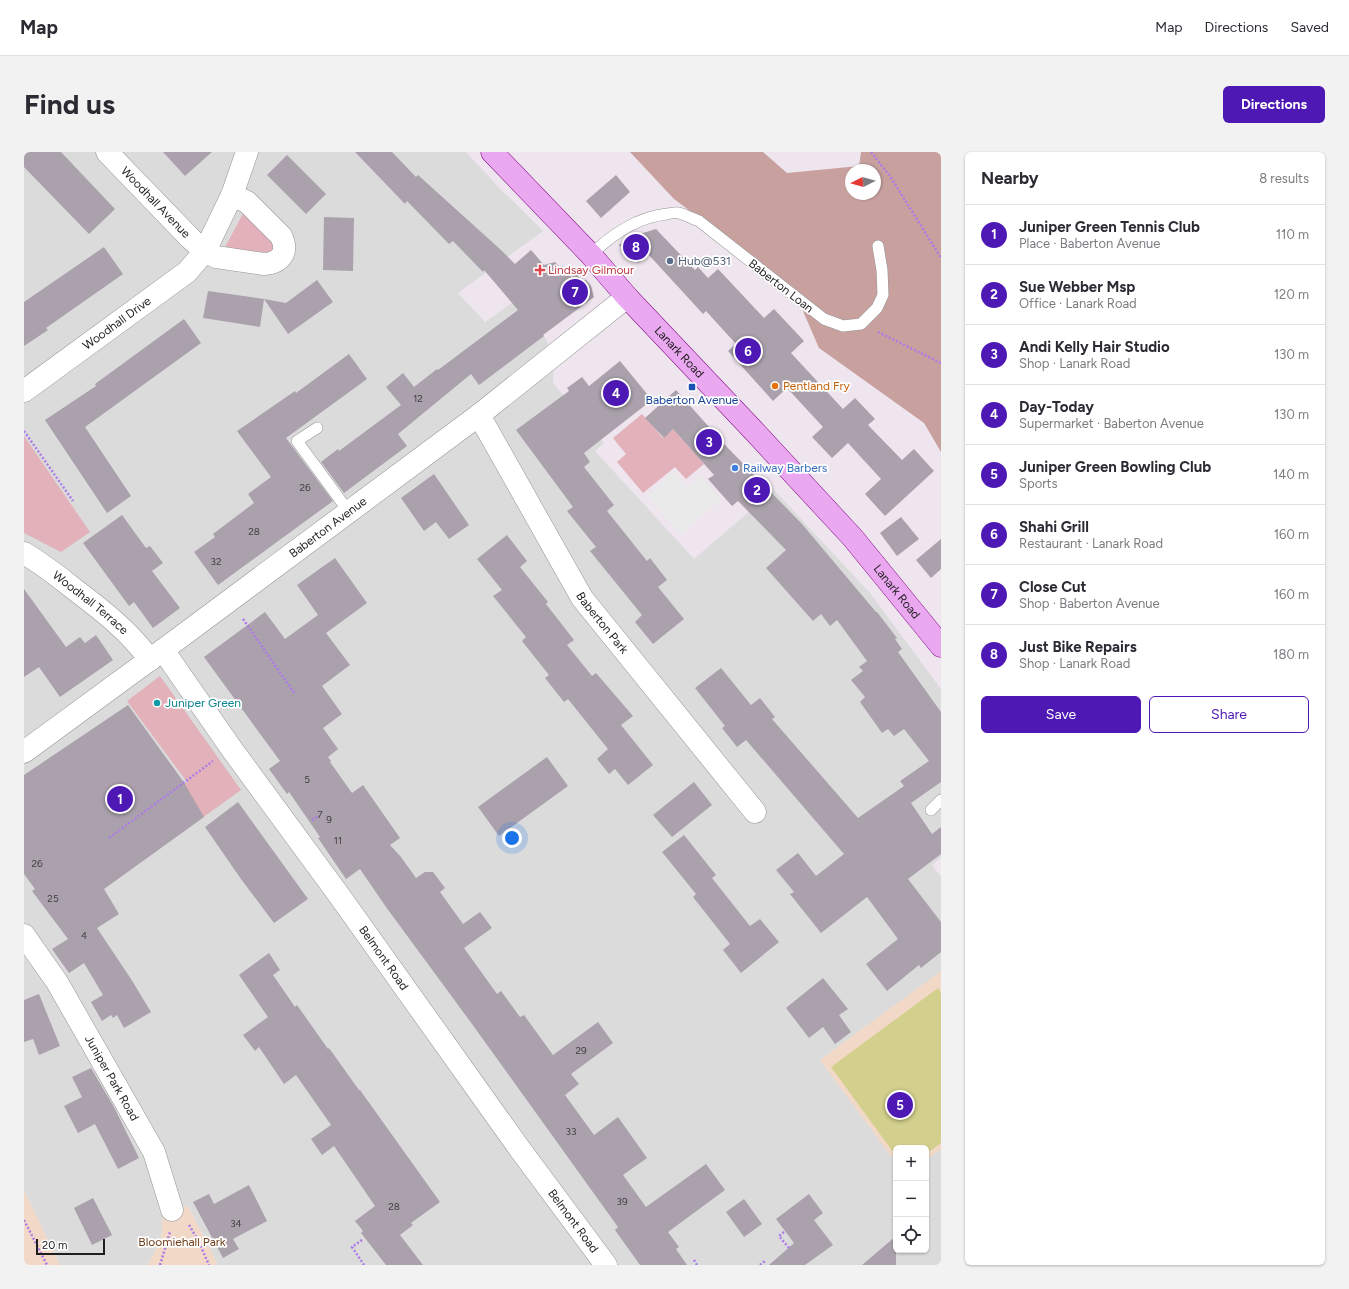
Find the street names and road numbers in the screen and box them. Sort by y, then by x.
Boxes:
street label: Woodhall Avenue [118,164,194,241]
street label: Baberton Loan [746,256,816,316]
street label: Woodhall Drive [80,293,154,353]
street label: Lanark Road [651,323,707,381]
street label: Baberton Avenue [287,494,370,561]
street label: Lanark Road [871,562,923,622]
street label: Woodhall Terrace [50,568,131,638]
street label: Baberton Park [573,590,631,657]
street label: Belmont Road [356,923,411,993]
street label: Juniper Park Road [82,1033,142,1123]
street label: Belmont Road [545,1186,601,1255]

